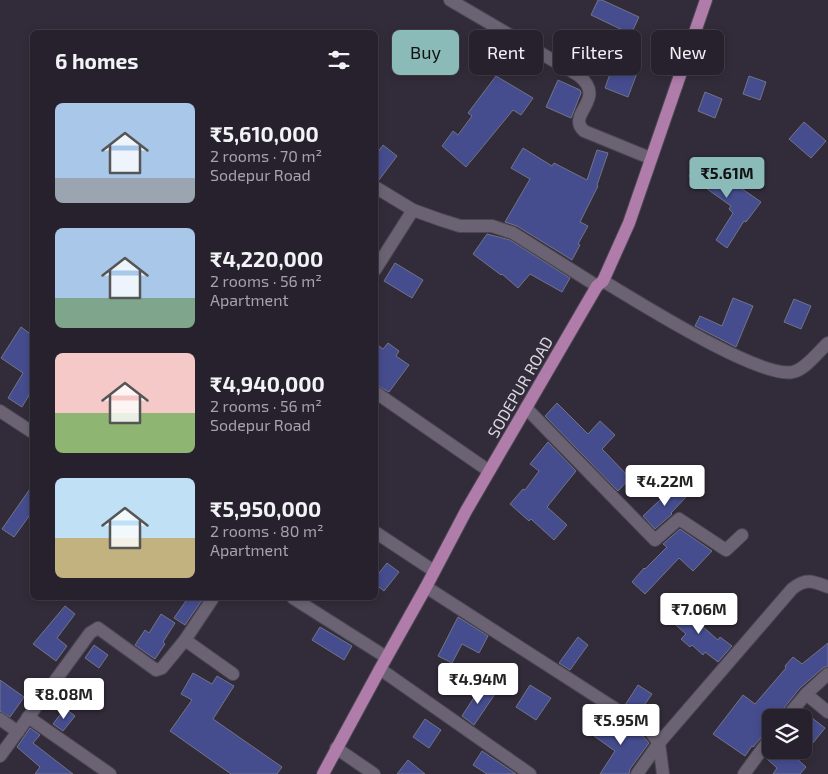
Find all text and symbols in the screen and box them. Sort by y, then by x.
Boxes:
chip: Buy [392,30,459,75]
chip: Rent [469,30,543,75]
chip: Filters [553,30,641,75]
chip: New [651,30,724,75]
icon: filters [325,46,353,74]
text: 6 homes [55,48,138,73]
text: ₹5,610,000 [210,121,319,146]
icon: home [95,123,155,183]
text: 2 rooms · 70 m² [210,146,322,165]
pin: ₹5.61M [686,156,768,199]
text: ₹5.61M [700,163,754,182]
text: Sodepur Road [210,165,311,184]
text: ₹4,220,000 [210,246,323,271]
icon: home [95,248,155,308]
text: 2 rooms · 56 m² [210,271,322,290]
text: Apartment [210,290,289,309]
street label: SODEPUR ROAD [483,333,556,441]
text: ₹4,940,000 [210,371,325,396]
icon: home [95,373,155,433]
text: 2 rooms · 56 m² [210,396,322,415]
text: Sodepur Road [210,415,311,434]
pin: ₹4.22M [624,464,706,507]
text: ₹4.22M [637,471,693,490]
text: ₹5,950,000 [210,496,321,521]
icon: home [95,498,155,558]
text: 2 rooms · 80 m² [210,521,324,540]
text: Apartment [210,540,289,559]
pin: ₹7.06M [658,592,740,635]
text: ₹7.06M [671,599,727,618]
pin: ₹4.94M [437,662,519,705]
text: ₹4.94M [449,669,507,688]
pin: ₹8.08M [23,678,105,720]
text: ₹8.08M [35,684,93,703]
pin: ₹5.95M [580,704,662,746]
map controls [762,709,812,759]
button: layers [762,709,812,759]
text: ₹5.95M [593,710,649,729]

